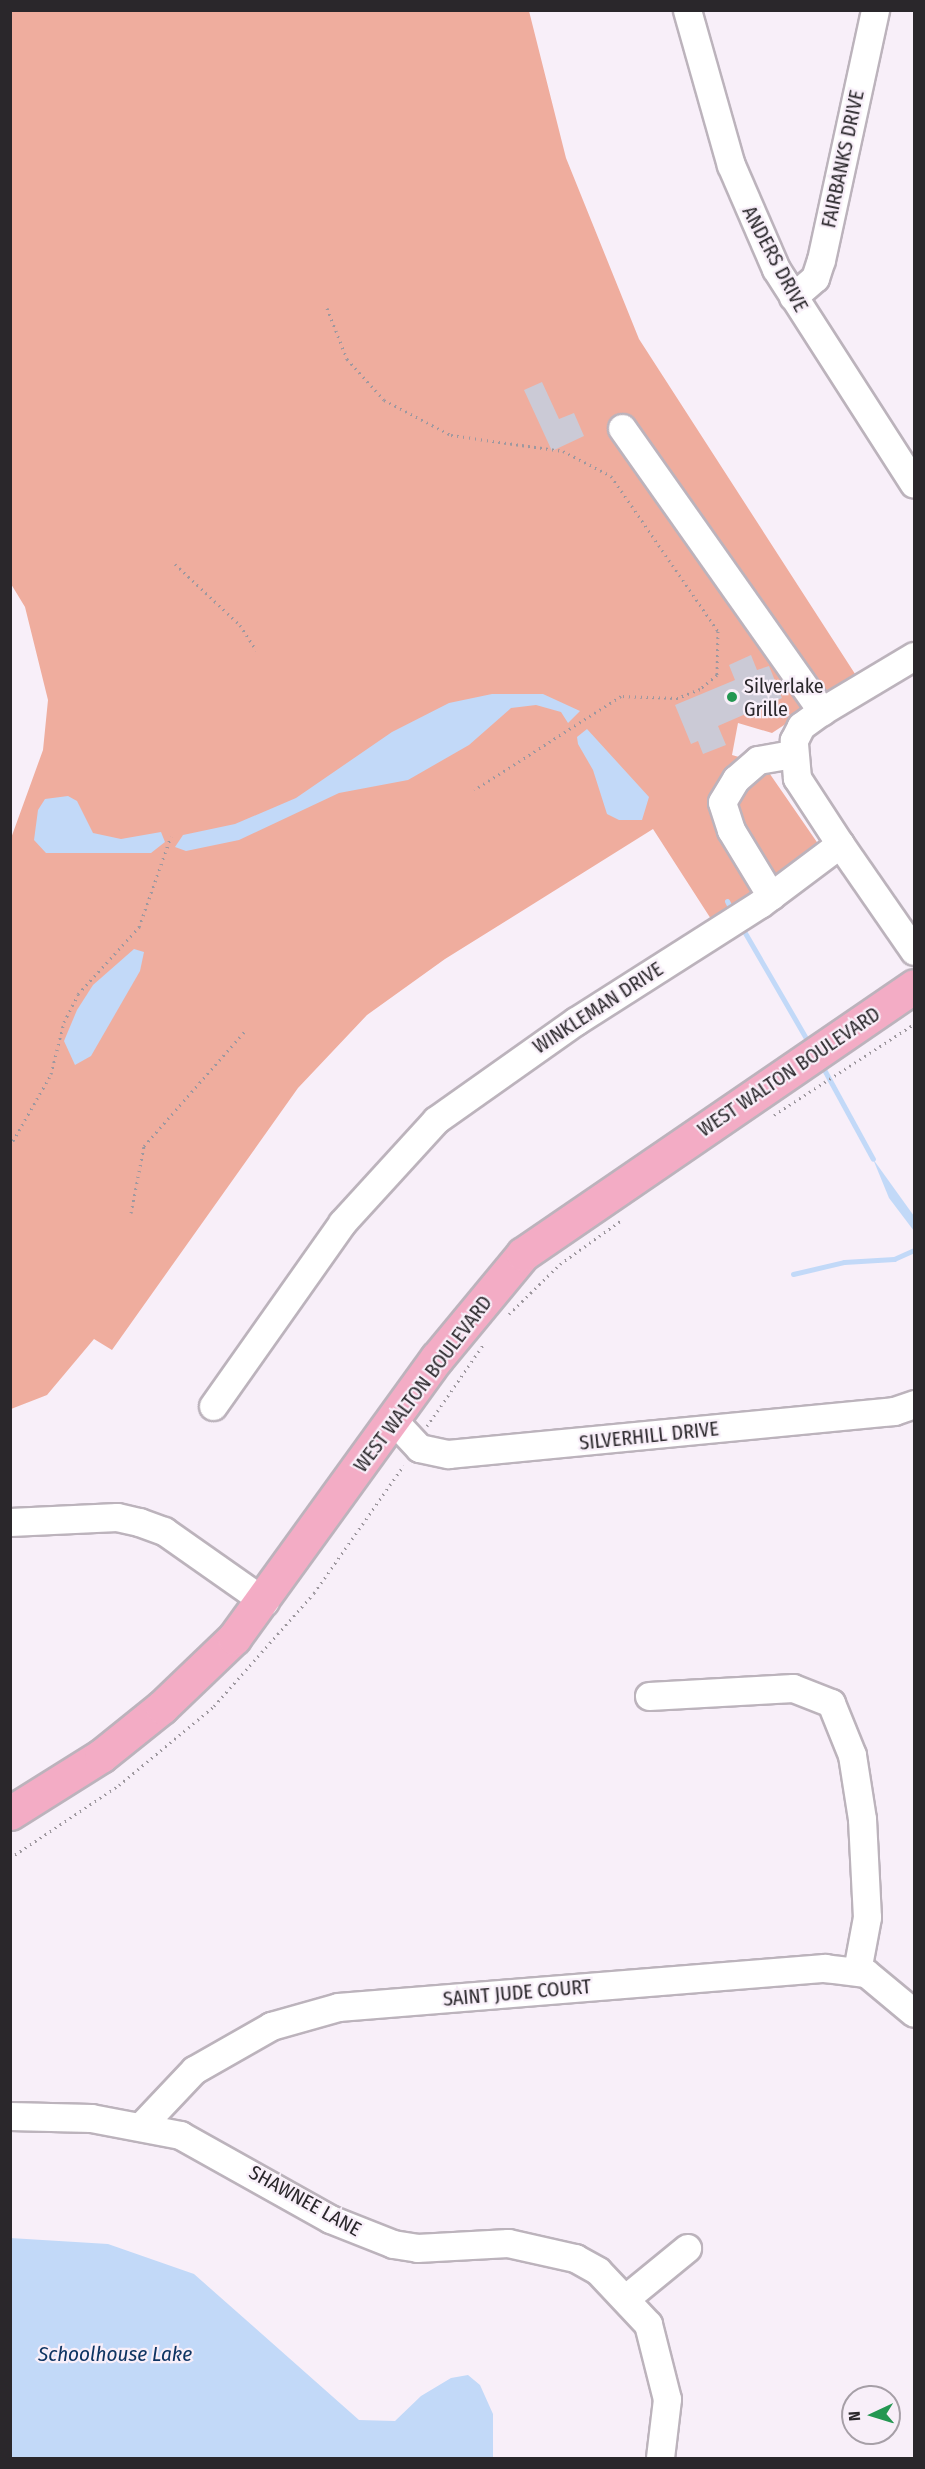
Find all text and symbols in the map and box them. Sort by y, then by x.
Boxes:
street label: FAIRBANKS DRIVE [817,88,869,230]
street label: ANDERS DRIVE [737,202,813,316]
place label: Silverlake Grille [744,674,824,721]
marker: Silverlake Grille [725,690,739,704]
street label: WINKLEMAN DRIVE [529,957,667,1059]
street label: WEST WALTON BOULEVARD [693,1002,885,1142]
street label: WEST WALTON BOULEVARD [349,1291,497,1477]
street label: SILVERHILL DRIVE [578,1417,720,1455]
street label: SAINT JUDE COURT [442,1975,592,2011]
street label: SHAWNEE LANE [245,2160,365,2242]
water label: Schoolhouse Lake [38,2341,192,2367]
north arrow [841,2385,901,2445]
text: N [845,2411,864,2422]

